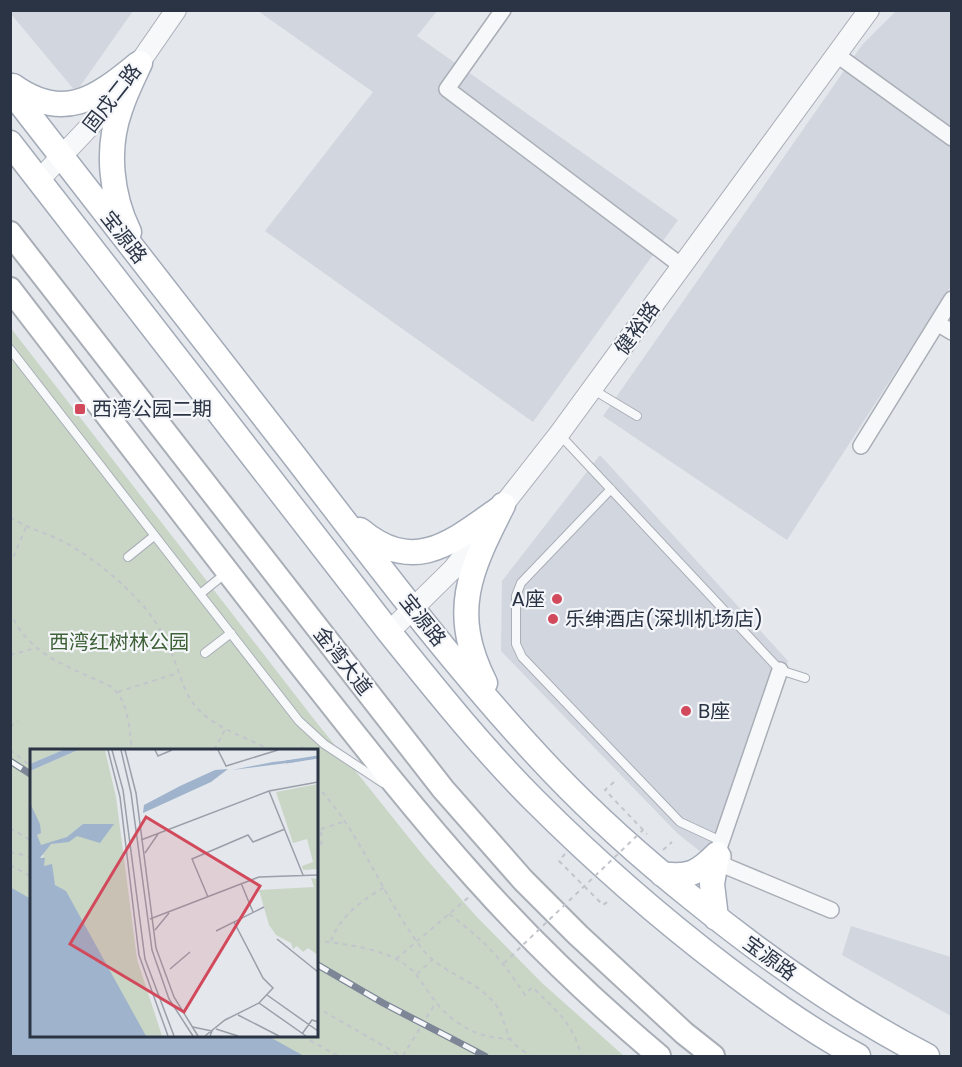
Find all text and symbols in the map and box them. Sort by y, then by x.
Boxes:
street label: 固戍二路 [76,58,148,138]
street label: 宝源路 [94,205,154,269]
street label: 健裕路 [608,296,666,360]
place label: 西湾公园二期 [92,395,212,423]
marker: 西湾公园二期 [73,402,87,416]
place label: A座 [512,585,545,613]
street label: 宝源路 [393,588,453,652]
marker: A座 [550,592,564,606]
place label: 乐绅酒店(深圳机场店) [565,605,763,633]
marker: 乐绅酒店(深圳机场店) [546,612,560,626]
street label: 金湾大道 [307,621,379,701]
park label: 西湾红树林公园 [49,628,189,656]
place label: B座 [698,697,730,725]
marker: B座 [679,704,693,718]
inset map [30,749,318,1037]
street label: 宝源路 [738,929,802,987]

